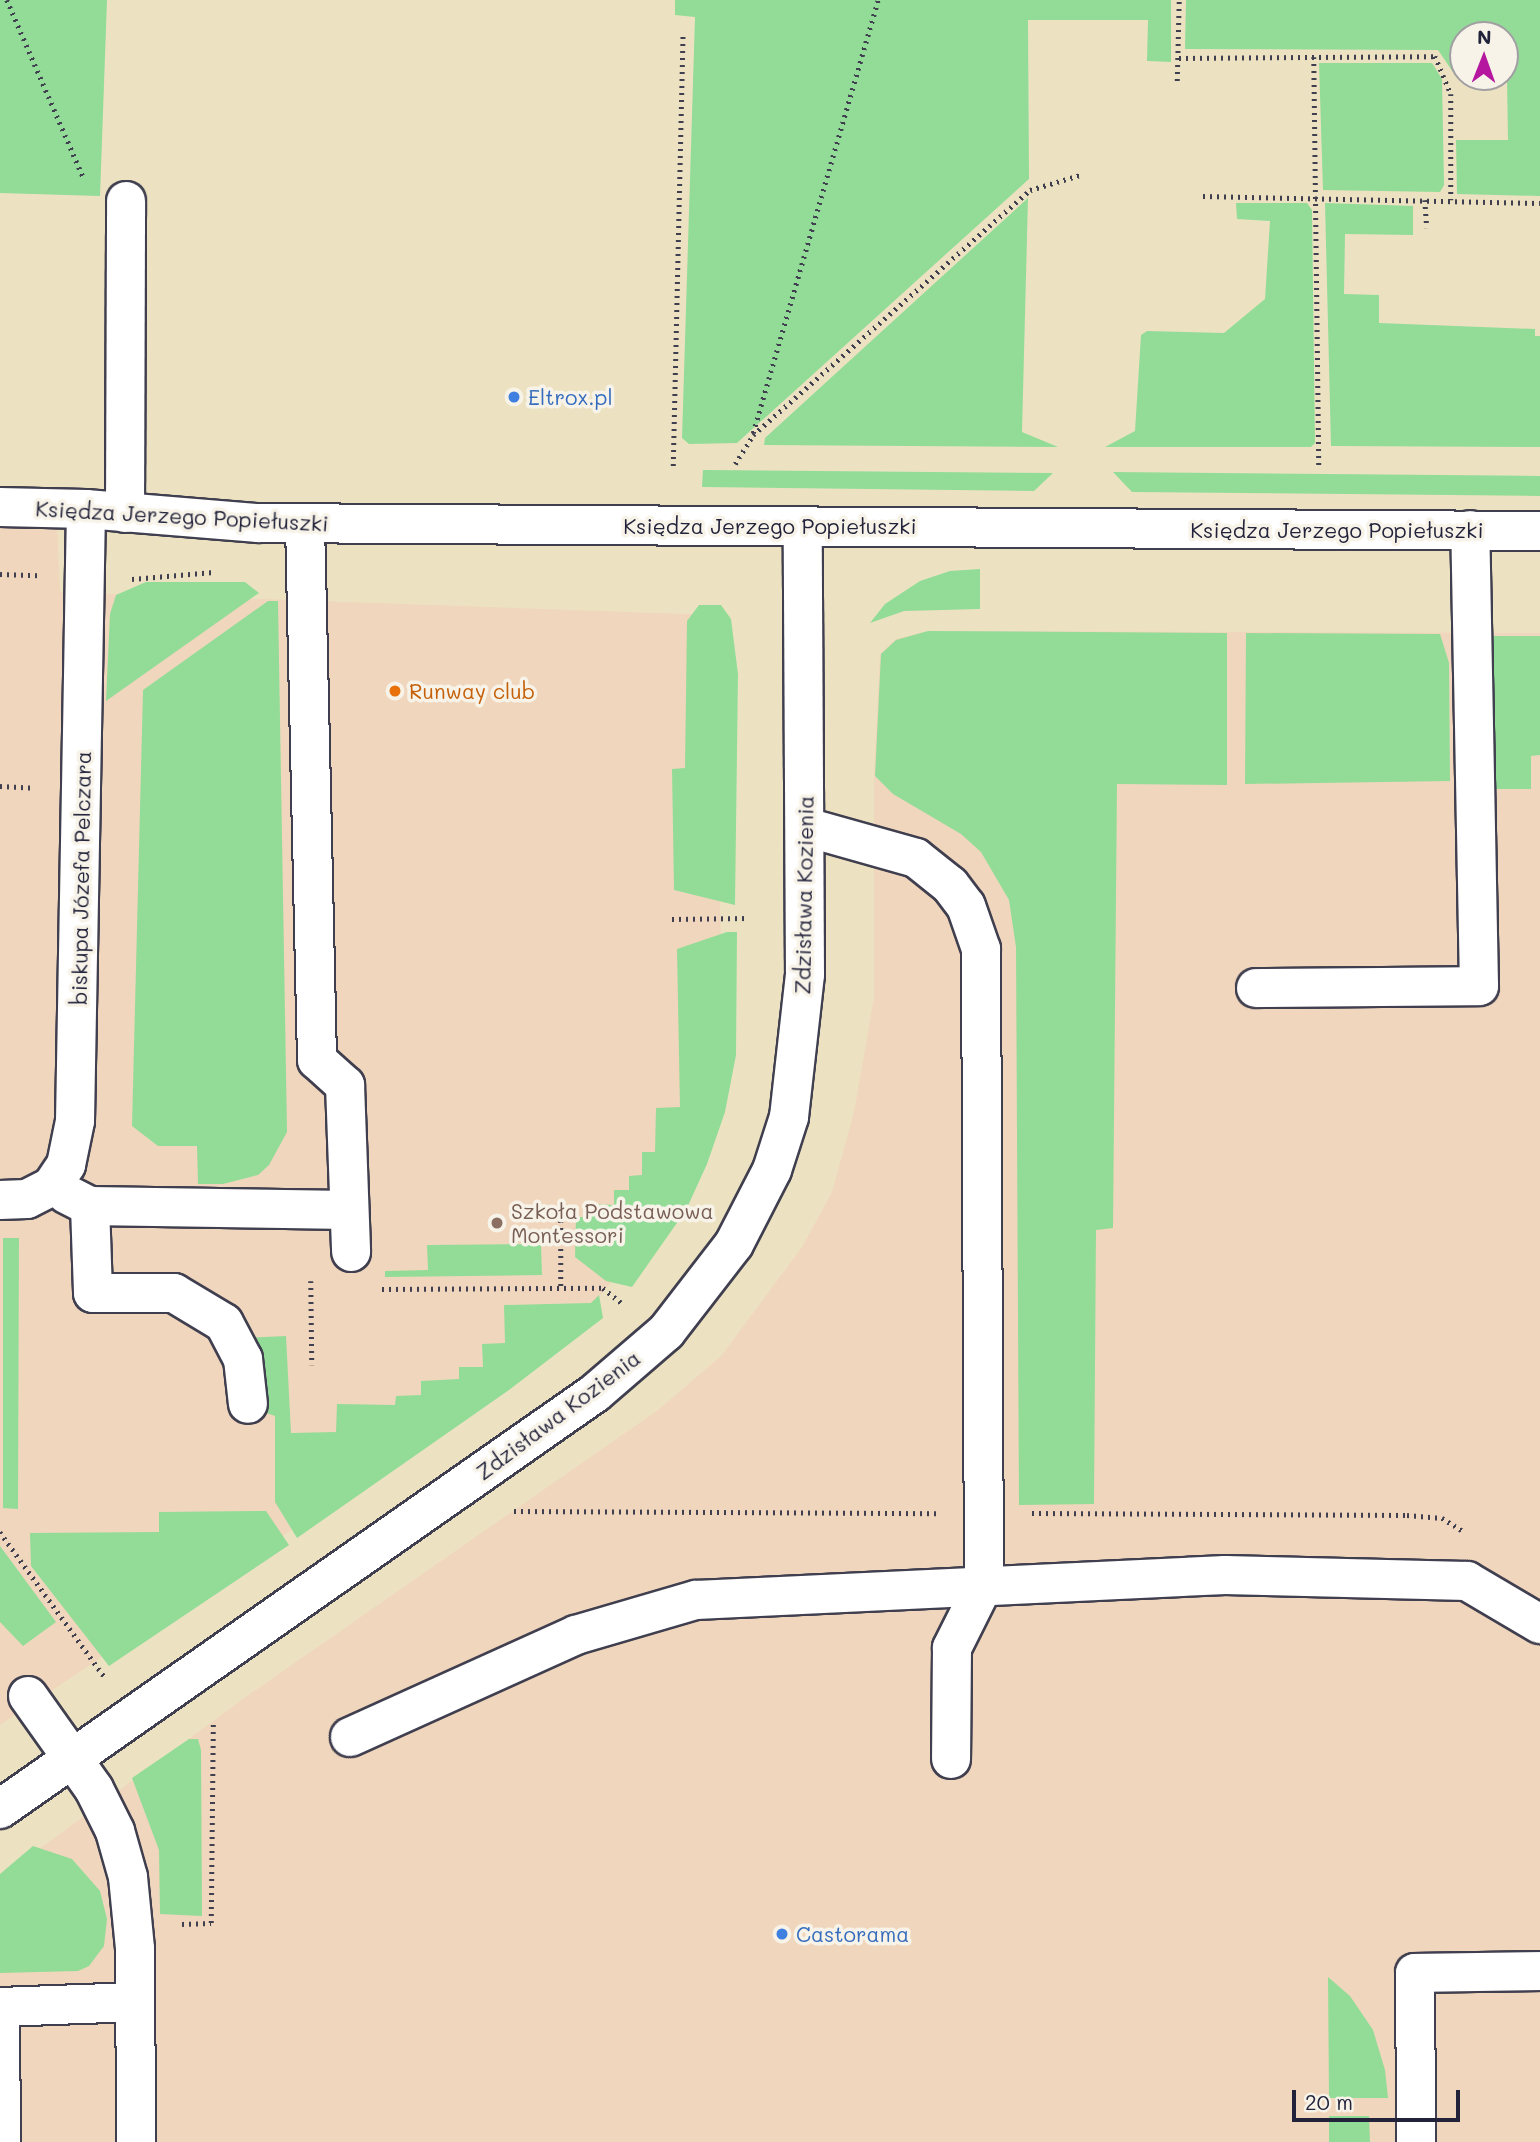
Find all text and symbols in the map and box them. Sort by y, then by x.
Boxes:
north arrow [1449,21,1519,91]
text: N [1477,24,1492,49]
place label: Eltrox.pl [528,384,613,410]
marker: Eltrox.pl [506,389,522,405]
street label: Księdza Jerzego Popiełuszki [35,496,329,536]
street label: Księdza Jerzego Popiełuszki [623,513,917,539]
street label: Księdza Jerzego Popiełuszki [1190,517,1484,543]
place label: Runway club [409,678,535,704]
marker: Runway club [387,683,403,699]
street label: biskupa Józefa Pelczara [66,751,96,1005]
street label: Zdzisława Kozienia [790,795,818,995]
place label: Szkoła Podstawowa Montessori [511,1198,714,1248]
marker: Szkoła Podstawowa Montessori [489,1215,505,1231]
street label: Zdzisława Kozienia [471,1345,645,1485]
place label: Castorama [796,1921,909,1947]
marker: Castorama [774,1926,790,1942]
scale bar [1295,2076,1463,2120]
text: 20 m [1305,2088,1353,2115]

